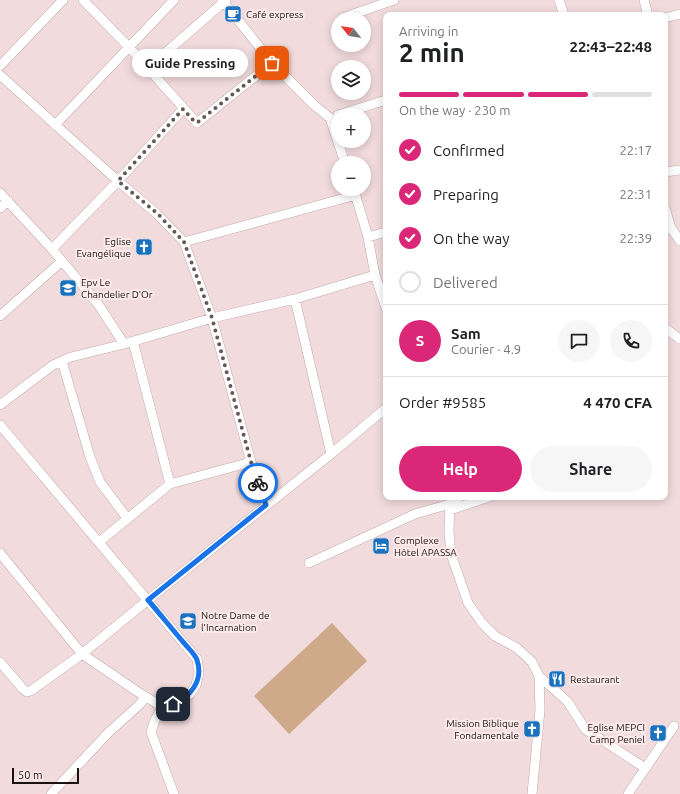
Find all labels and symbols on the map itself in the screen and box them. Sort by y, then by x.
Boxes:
cafe icon: Café express [223,4,243,24]
place label: Café express [246,9,303,20]
north arrow [331,12,371,52]
pin [255,46,289,80]
callout: Guide Pressing [132,49,248,77]
place label: Eglise Evangélique [76,236,131,259]
church icon: Eglise Evangélique [134,237,154,257]
place label: Epv Le Chandelier D'Or [81,277,153,300]
school or university icon: Epv Le Chandelier D'Or [58,278,78,298]
courier [238,463,278,503]
place label: Complexe Hôtel APASSA [394,535,457,558]
hotel icon: Complexe Hôtel APASSA [371,536,391,556]
place label: Notre Dame de l’Incarnation [201,610,270,633]
school or university icon: Notre Dame de l’Incarnation [178,611,198,631]
restaurant icon: Restaurant [547,669,567,689]
place label: Restaurant [570,674,619,685]
pin [156,687,190,721]
place label: Mission Biblique Fondamentale [446,718,519,741]
church icon: Mission Biblique Fondamentale [522,719,542,739]
place label: Eglise MEPCI Camp Peniel [588,722,645,745]
church icon: Eglise MEPCI Camp Peniel [648,723,668,743]
scale bar [12,766,79,785]

